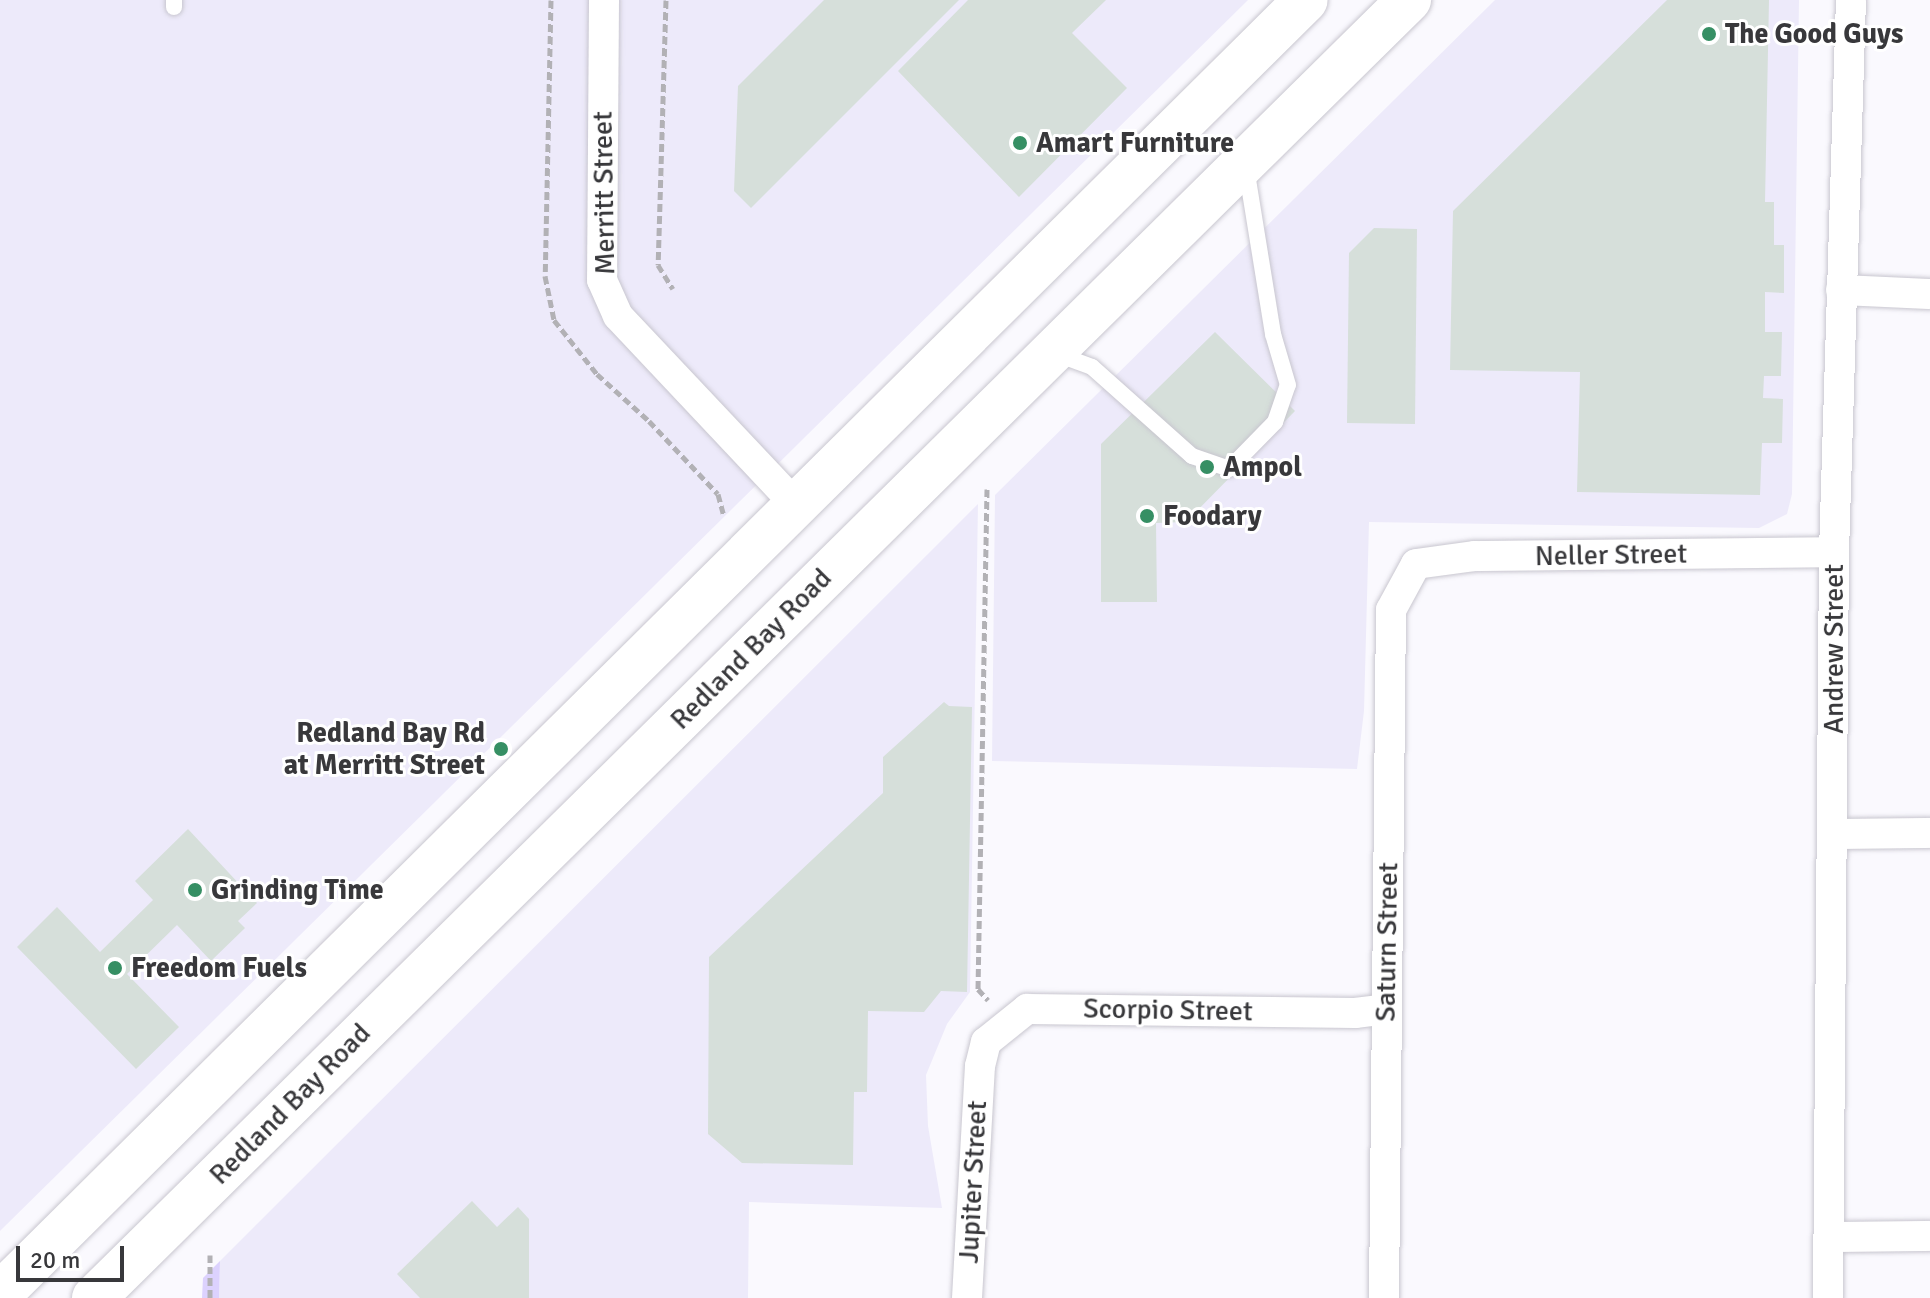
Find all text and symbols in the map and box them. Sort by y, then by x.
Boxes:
place label: The Good Guys [1725,17,1903,51]
marker: The Good Guys [1700,25,1718,43]
street label: Merritt Street [586,111,622,275]
place label: Amart Furniture [1036,126,1234,160]
marker: Amart Furniture [1011,134,1029,152]
place label: Ampol [1223,450,1302,484]
marker: Ampol [1198,458,1216,476]
place label: Foodary [1163,499,1262,533]
marker: Foodary [1138,507,1156,525]
street label: Neller Street [1535,537,1687,573]
street label: Redland Bay Road [663,561,839,737]
street label: Andrew Street [1817,564,1851,734]
place label: Redland Bay Rd at Merritt Street [284,716,485,782]
marker: Redland Bay Rd at Merritt Street [492,740,510,758]
street label: Saturn Street [1369,862,1405,1022]
place label: Grinding Time [211,873,384,907]
marker: Grinding Time [186,881,204,899]
place label: Freedom Fuels [131,951,307,985]
marker: Freedom Fuels [106,959,124,977]
street label: Scorpio Street [1083,992,1253,1028]
street label: Redland Bay Road [202,1016,378,1192]
street label: Jupiter Street [952,1100,994,1264]
scale bar [20,1230,128,1280]
text: 20 m [30,1245,80,1275]

